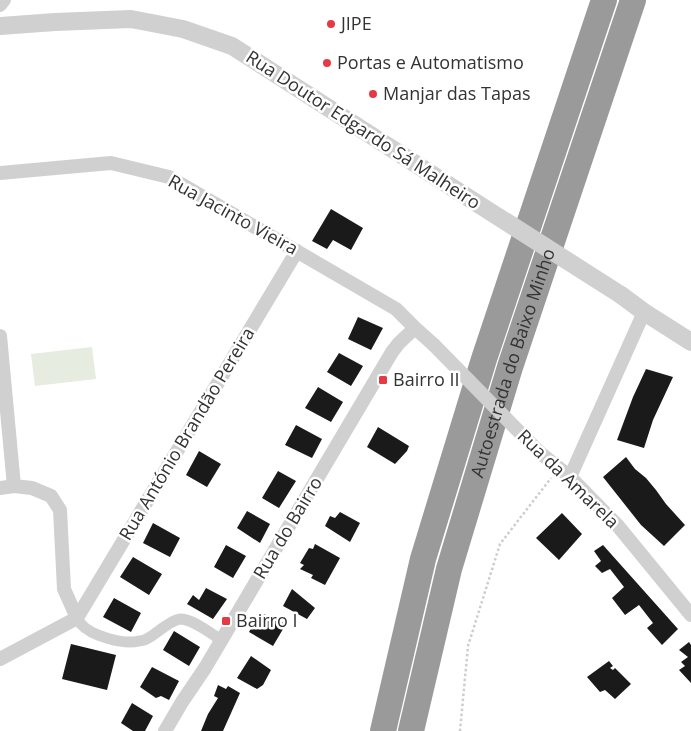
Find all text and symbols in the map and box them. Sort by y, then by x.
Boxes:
place label: JIPE [339,11,372,35]
marker: JIPE [325,18,337,30]
street label: Rua Doutor Edgardo Sá Malheiro [242,44,485,214]
place label: Portas e Automatismo [337,50,524,74]
marker: Portas e Automatismo [321,57,333,69]
place label: Manjar das Tapas [383,81,531,105]
marker: Manjar das Tapas [367,88,379,100]
street label: Rua Jacinto Vieira [164,168,303,260]
street label: Autoestrada do Baixo Minho [464,245,560,480]
street label: Rua António Brandão Pereira [113,323,259,544]
place label: Bairro II [393,367,459,391]
marker: Bairro II [377,374,389,386]
street label: Rua da Amarela [513,424,625,533]
street label: Rua do Bairro [247,472,327,583]
place label: Bairro I [236,608,297,632]
marker: Bairro I [220,615,232,627]

